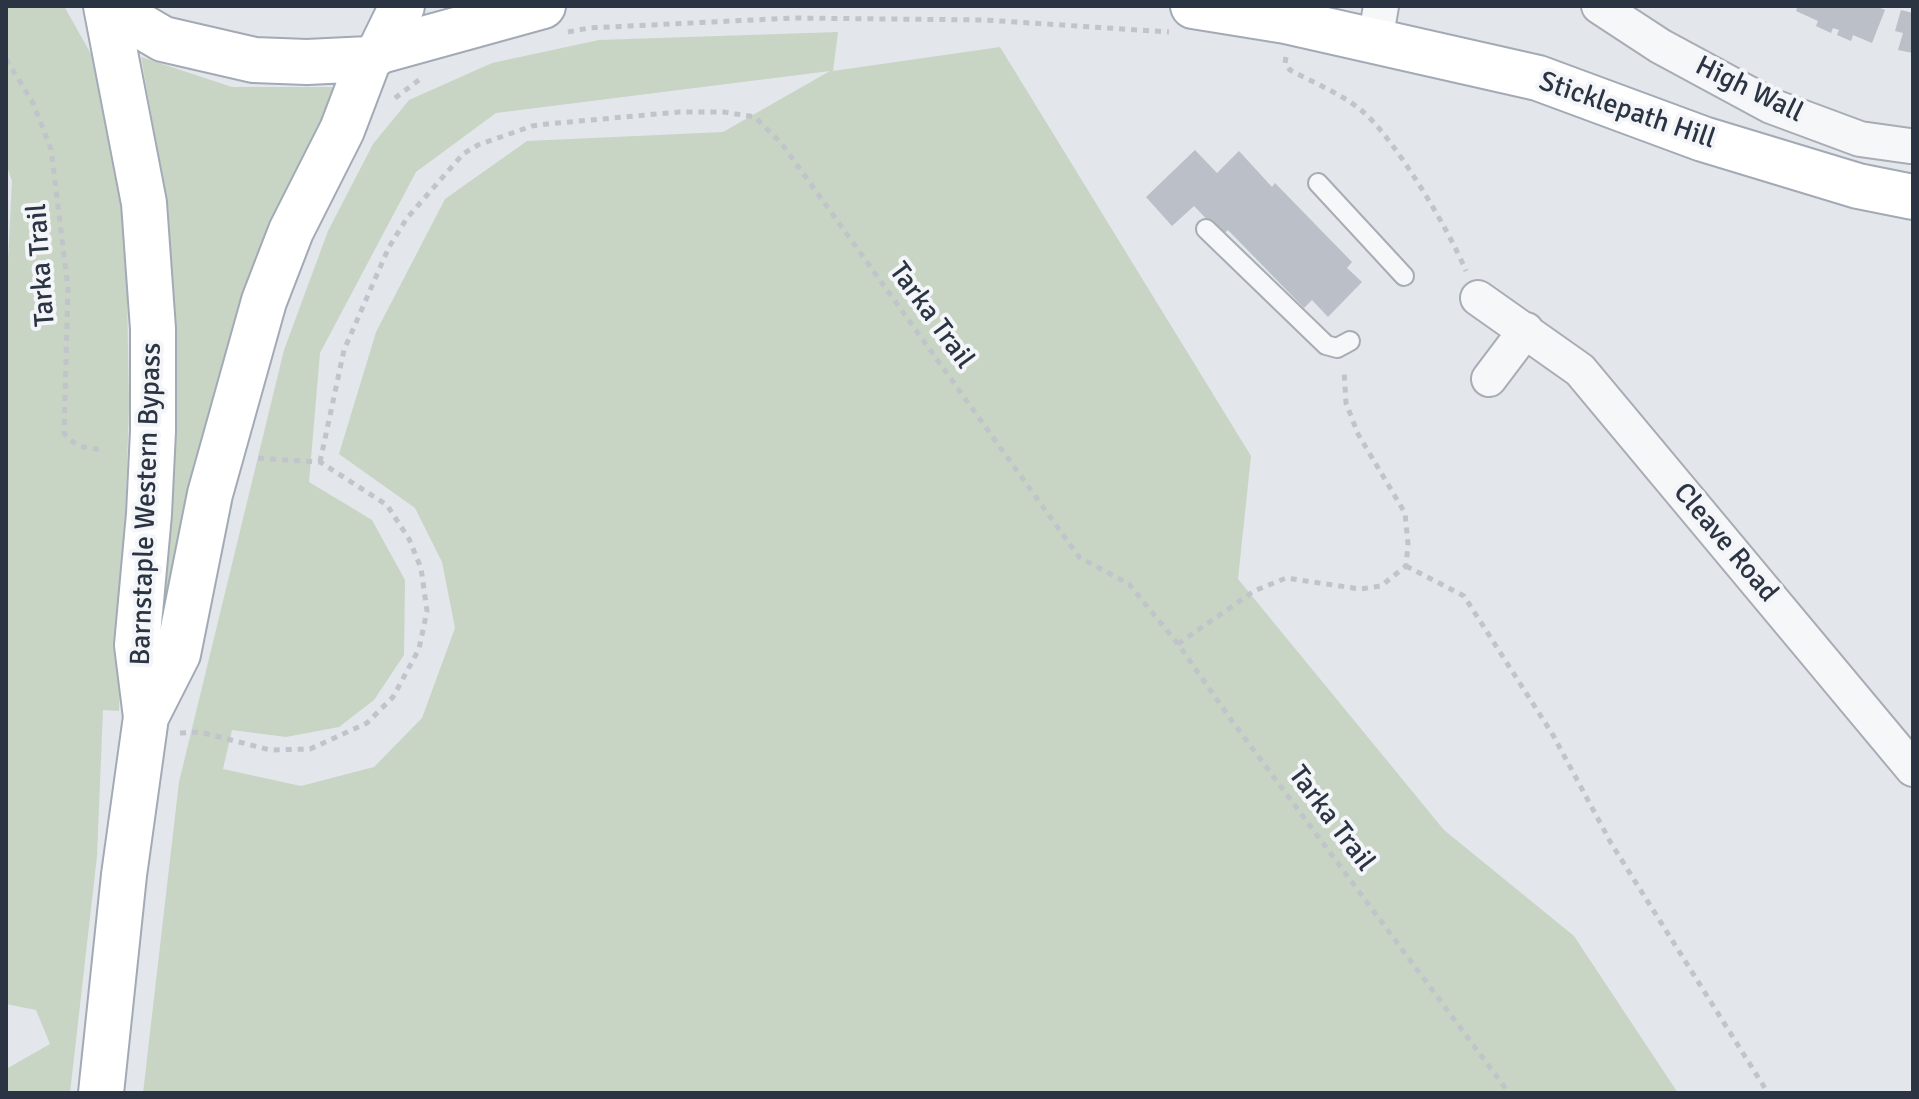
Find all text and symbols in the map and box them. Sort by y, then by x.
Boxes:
street label: High Wall [1690,50,1808,130]
street label: Sticklepath Hill [1534,65,1720,157]
street label: Tarka Trail [21,202,63,328]
street label: Tarka Trail [881,256,981,376]
street label: Barnstaple Western Bypass [125,342,169,666]
street label: Cleave Road [1666,477,1784,609]
street label: Tarka Trail [1281,760,1381,878]

